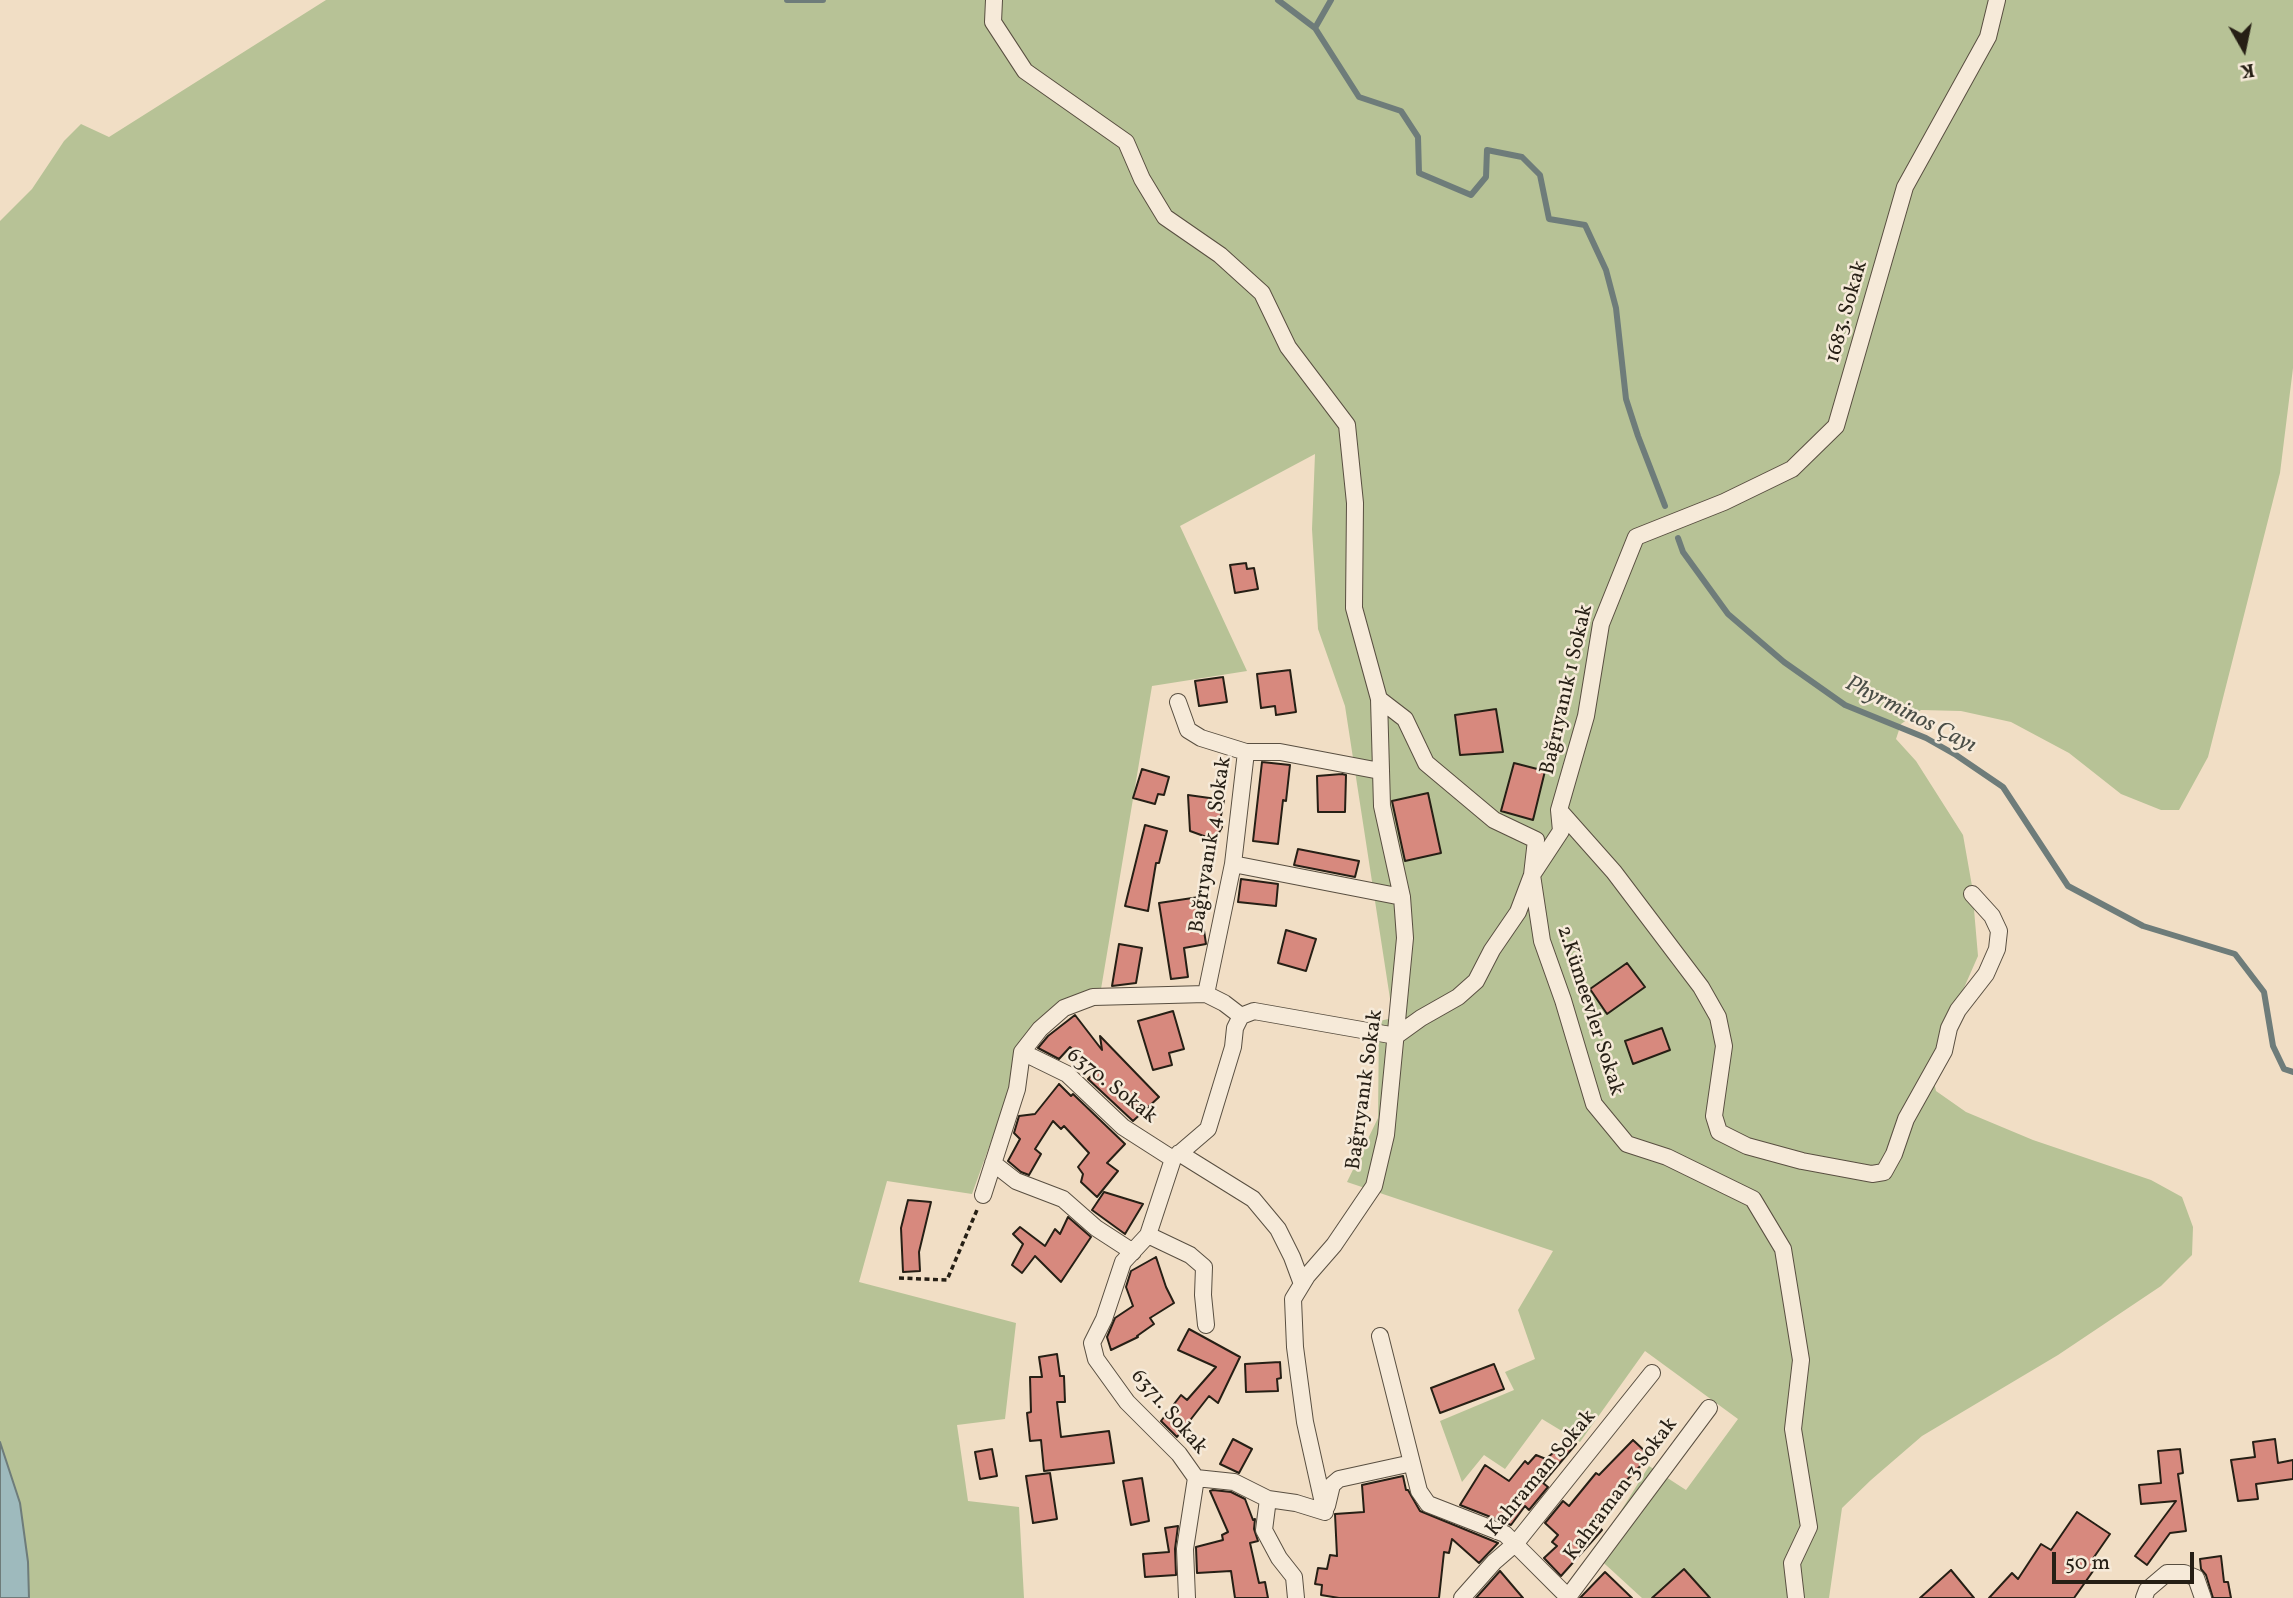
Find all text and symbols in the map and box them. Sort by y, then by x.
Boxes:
north arrow [2209,14,2279,84]
text: K [2238,56,2256,84]
street label: 1683. Sokak [1821,258,1875,366]
street label: Bağrıyanık 1 Sokak [1536,602,1600,778]
water label: Phyrminos Çayı [1840,671,1980,761]
street label: Bağrıyanık 4 Sokak [1186,755,1238,935]
street label: 2.Kümeevler Sokak [1550,923,1628,1099]
street label: Bağrıyanık Sokak [1342,1008,1390,1172]
street label: 6370. Sokak [1061,1044,1161,1130]
street label: 6371. Sokak [1124,1365,1212,1461]
street label: Kahraman Sokak [1482,1405,1602,1543]
street label: Kahraman 3 Sokak [1560,1413,1684,1567]
scale bar [2055,1538,2197,1582]
text: 50 m [2065,1549,2110,1578]

